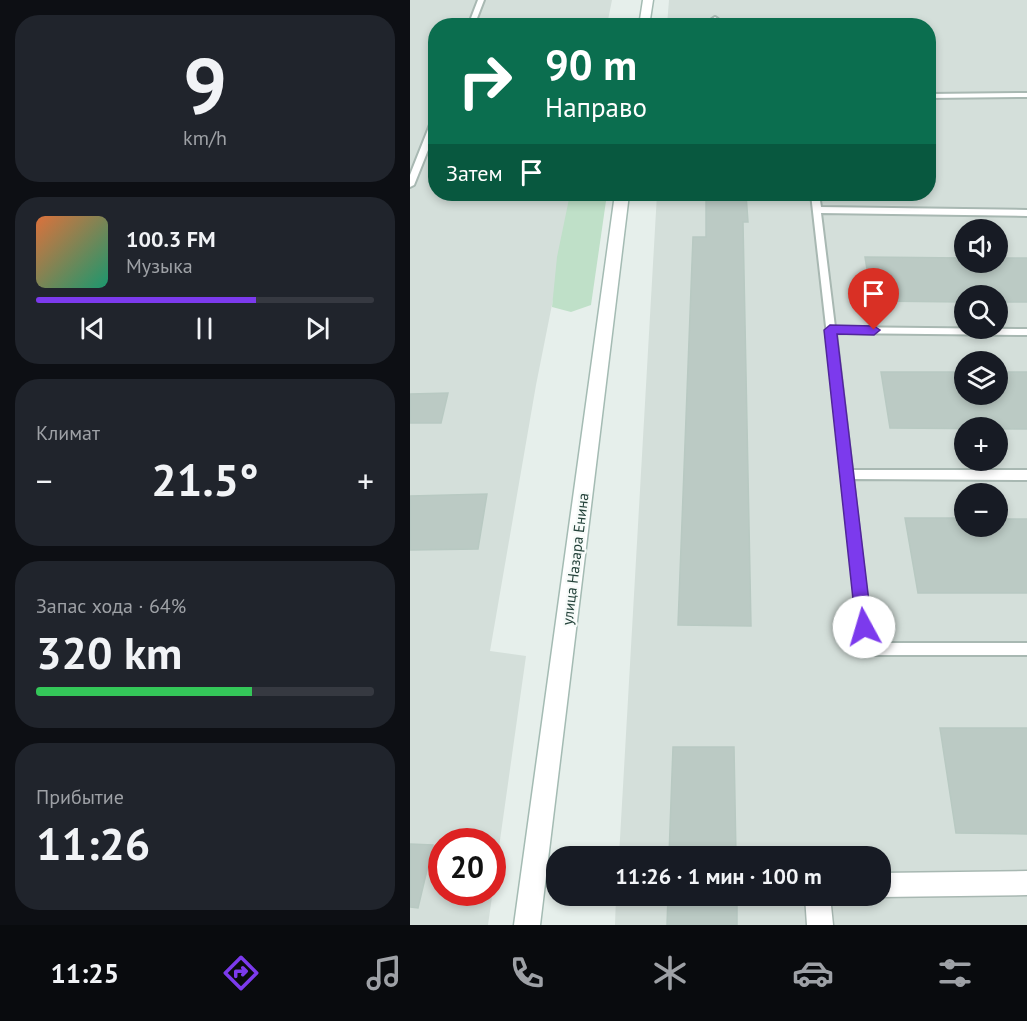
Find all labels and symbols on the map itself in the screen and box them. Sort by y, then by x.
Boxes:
pin [848,268,899,330]
street label: улица Назара Енина [557,492,593,626]
position arrow [832,595,896,659]
speed limit sign: 20 [428,828,506,906]

